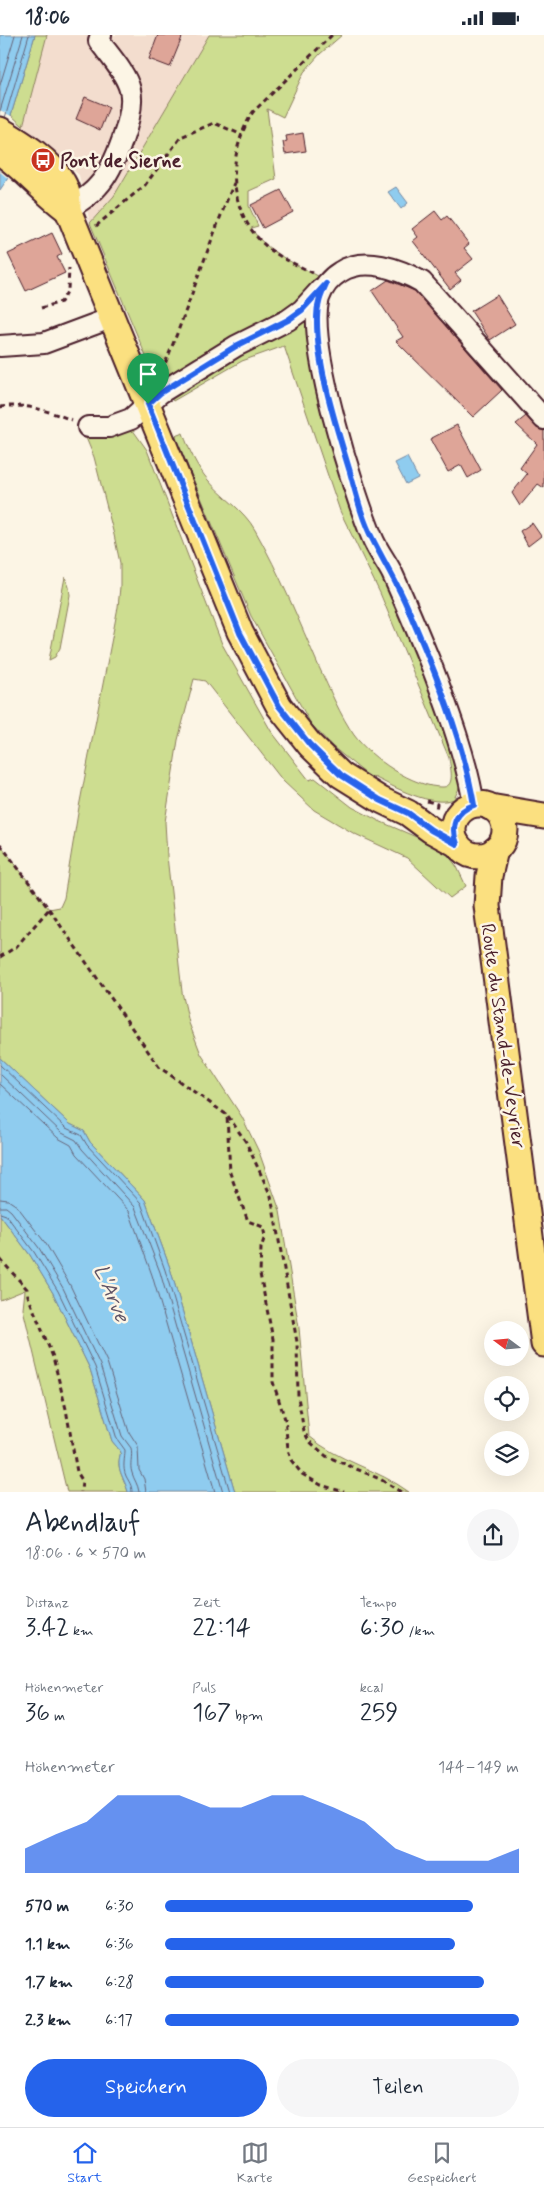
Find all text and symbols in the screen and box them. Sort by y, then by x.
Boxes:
text: 18:06 [25,5,70,30]
bus stop icon: Pont de Sierne [30,147,56,173]
place label: Pont de Sierne [60,148,182,175]
pin [127,353,169,404]
icon: arrive [134,360,162,388]
street label: Route du Stand-de-Veyrier [473,922,532,1151]
water label: L'Arve [87,1260,136,1328]
north arrow [484,1321,529,1366]
map controls [484,1321,529,1476]
button: locate [484,1376,529,1421]
button: layers [484,1431,529,1476]
text: Abendlauf [25,1505,140,1542]
button: share [467,1509,519,1561]
text: 18:06 · 6 × 570 m [25,1543,146,1564]
text: Distanz [25,1594,69,1612]
text: Zeit [192,1594,221,1612]
text: Tempo [360,1594,397,1612]
text: 3.42 [25,1612,69,1645]
text: 22:14 [192,1612,251,1645]
text: 6:30 [360,1612,405,1645]
text: km [69,1622,93,1640]
text: /km [405,1622,435,1640]
text: Höhenmeter [25,1679,103,1697]
text: Puls [192,1679,216,1697]
text: kcal [360,1679,383,1697]
text: 36 [25,1697,50,1730]
text: 167 [192,1697,231,1730]
text: 259 [360,1697,398,1730]
text: m [50,1707,65,1725]
text: bpm [231,1707,263,1725]
text: Höhenmeter [25,1757,115,1778]
text: 144–149 m [438,1757,519,1778]
text: 570 m [25,1896,69,1917]
text: 6:30 [105,1896,134,1917]
text: 1.1 km [25,1934,70,1955]
text: 6:36 [105,1934,134,1955]
text: 1.7 km [25,1972,73,1993]
text: 6:28 [105,1972,134,1993]
text: 2.3 km [25,2010,71,2031]
text: 6:17 [105,2010,133,2031]
button: Speichern [25,2059,267,2117]
button: Teilen [277,2059,519,2117]
tab: Start [67,2139,102,2187]
tab: Karte [237,2139,273,2187]
tab: Gespeichert [407,2139,477,2187]

